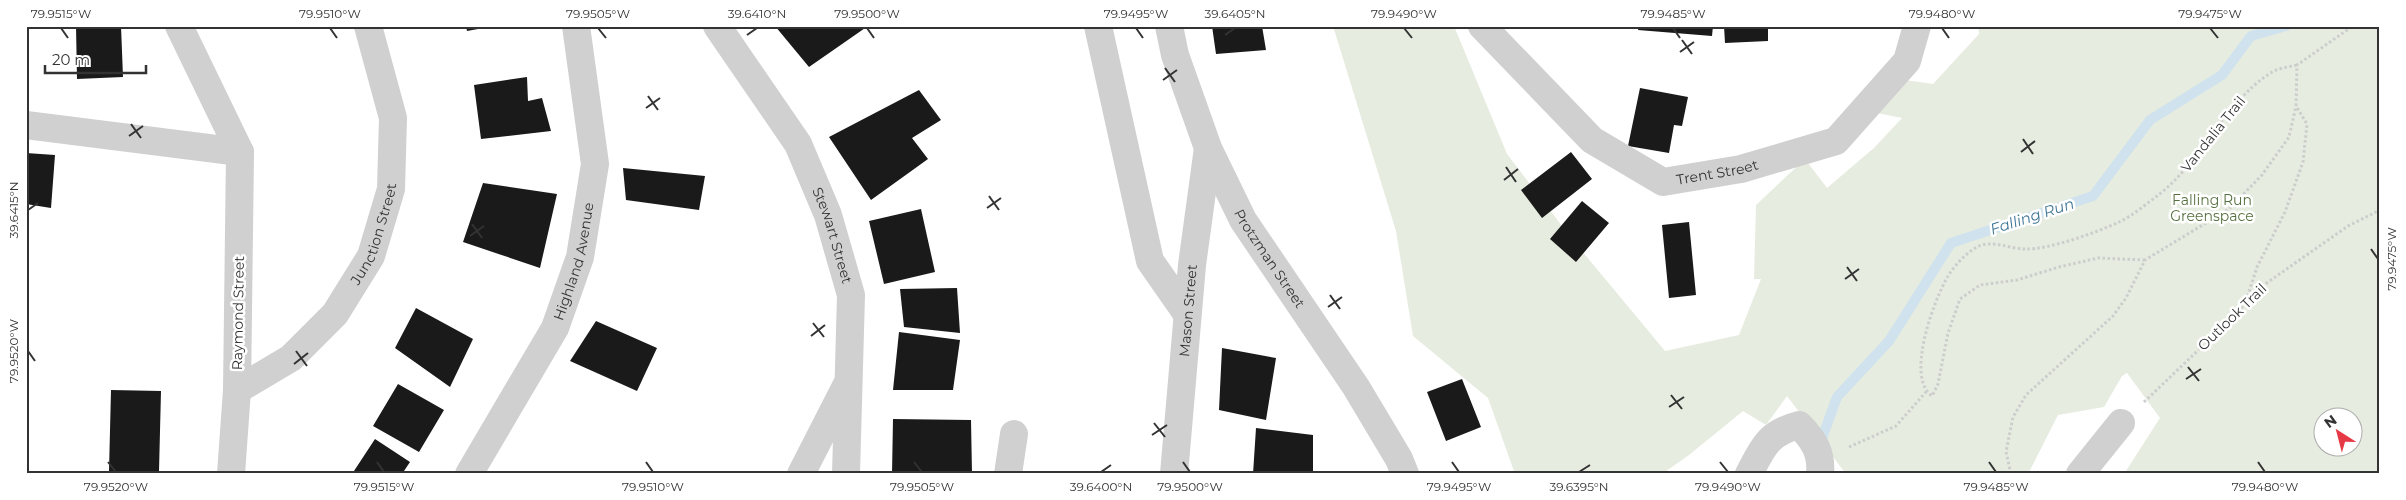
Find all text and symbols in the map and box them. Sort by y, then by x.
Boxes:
text: 79.9515°W [31,6,91,21]
text: 79.9510°W [299,6,361,21]
text: 79.9505°W [566,6,630,21]
text: 39.6410°N [728,6,786,21]
text: 79.9500°W [834,6,900,21]
text: 79.9495°W [1104,6,1168,21]
text: 39.6405°N [1205,6,1265,21]
text: 79.9490°W [1371,6,1437,21]
text: 79.9485°W [1640,6,1706,21]
text: 79.9480°W [1909,6,1975,21]
text: 79.9475°W [2178,6,2242,21]
scale bar [45,42,146,74]
text: 20 m [52,50,90,69]
street label: Vandalia Trail [2177,92,2249,176]
street label: Trent Street [1675,155,1761,189]
text: 39.6415°N [6,181,21,239]
street label: Junction Street [346,183,400,289]
street label: Stewart Street [808,184,856,286]
park label: Falling Run Greenspace [2170,191,2254,225]
water label: Falling Run [1988,194,2076,238]
street label: Highland Avenue [549,201,598,323]
street label: Protzman Street [1230,206,1309,312]
text: 79.9475°W [2384,227,2399,291]
street label: Raymond Street [228,255,248,370]
street label: Mason Street [1175,263,1201,358]
street label: Outlook Trail [2194,280,2270,354]
text: 79.9520°W [6,319,21,383]
north arrow [2314,408,2364,458]
text: N [2320,411,2340,432]
text: 79.9520°W [84,479,148,494]
text: 79.9515°W [354,479,414,494]
text: 79.9510°W [622,479,684,494]
text: 79.9505°W [890,479,954,494]
text: 39.6400°N [1070,479,1132,494]
text: 79.9500°W [1157,479,1223,494]
text: 79.9495°W [1427,479,1491,494]
text: 39.6395°N [1549,479,1609,494]
text: 79.9490°W [1695,479,1761,494]
text: 79.9485°W [1963,479,2029,494]
text: 79.9480°W [2232,479,2298,494]

